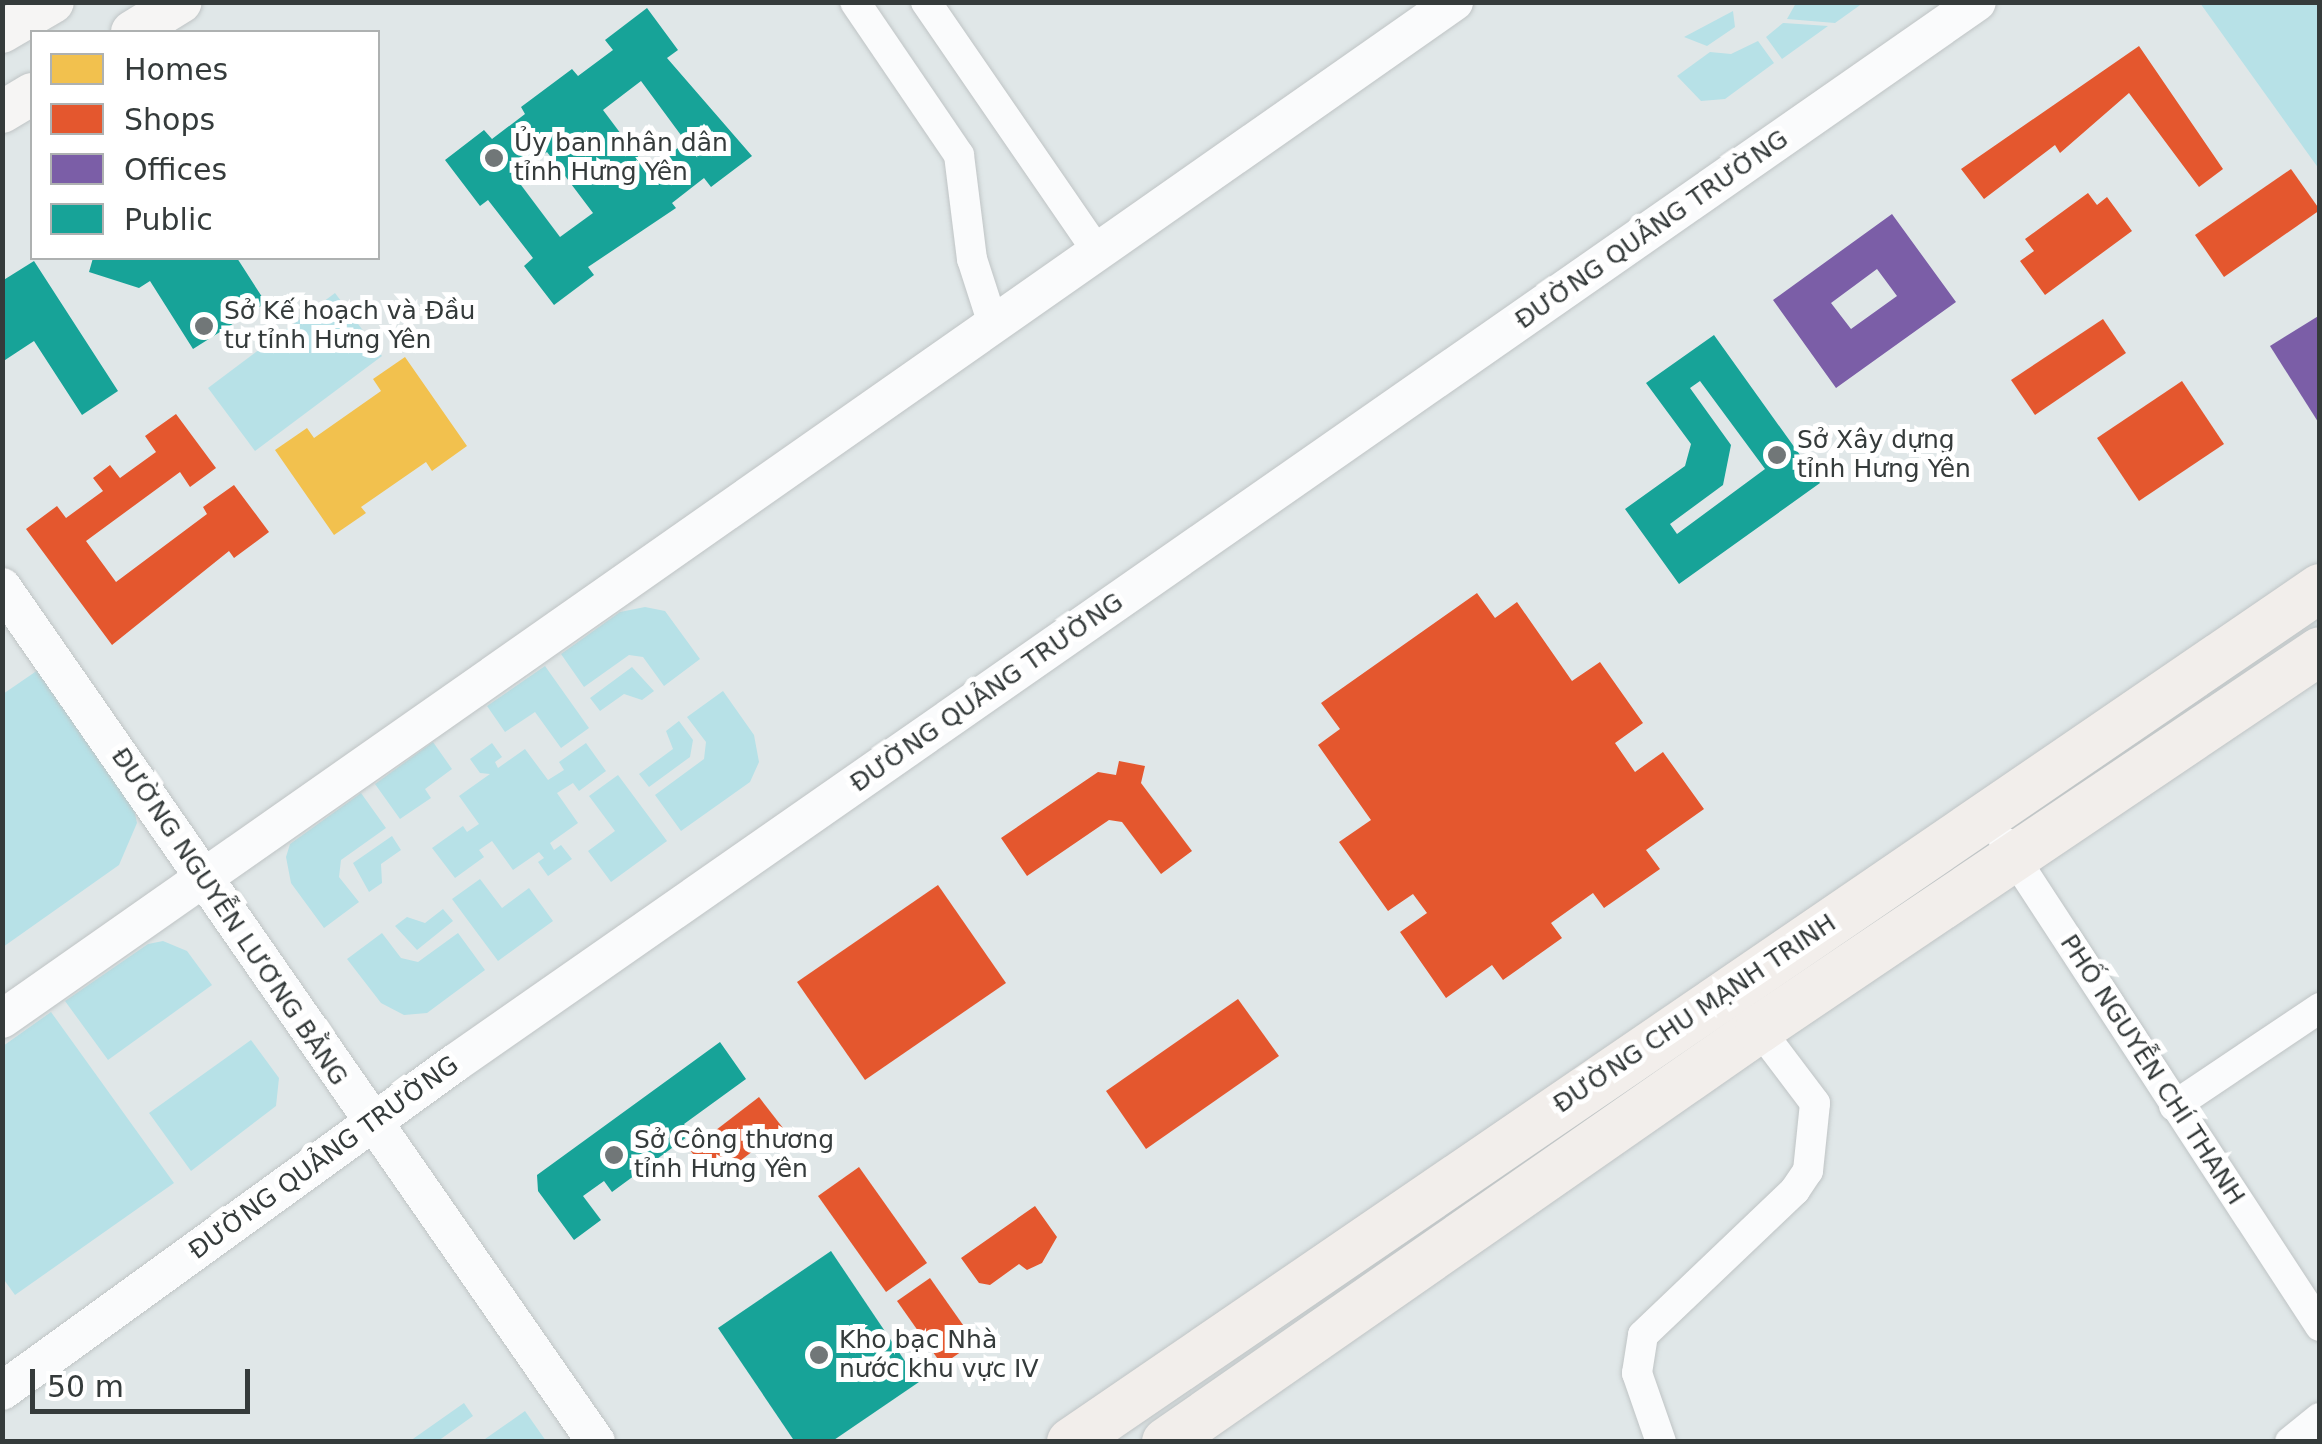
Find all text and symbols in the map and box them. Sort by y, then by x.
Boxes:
legend [30,30,380,260]
text: Homes [124,52,228,87]
text: Shops [124,102,215,137]
street label: ĐƯỜNG QUẢNG TRƯỜNG [1510,124,1794,336]
place label: Ủy ban nhân dân tỉnh Hưng Yên [514,129,728,188]
marker: Ủy ban nhân dân tỉnh Hưng Yên [483,147,505,169]
text: Offices [124,152,227,187]
text: Public [124,202,213,237]
place label: Sở Kế hoạch và Đầu tư tỉnh Hưng Yên [224,297,475,356]
marker: Sở Kế hoạch và Đầu tư tỉnh Hưng Yên [193,315,215,337]
place label: Sở Xây dựng tỉnh Hưng Yên [1797,426,1971,485]
marker: Sở Xây dựng tỉnh Hưng Yên [1766,444,1788,466]
street label: ĐƯỜNG QUẢNG TRƯỜNG [845,587,1129,799]
street label: ĐƯỜNG NGUYỄN LƯƠNG BẰNG [105,743,353,1091]
street label: ĐƯỜNG CHU MẠNH TRINH [1548,908,1842,1120]
street label: PHỐ NGUYỄN CHÍ THANH [2053,929,2251,1211]
street label: ĐƯỜNG QUẢNG TRƯỜNG [183,1050,465,1266]
place label: Sở Công thương tỉnh Hưng Yên [634,1126,834,1185]
marker: Sở Công thương tỉnh Hưng Yên [603,1144,625,1166]
place label: Kho bạc Nhà nước khu vực IV [839,1326,1039,1385]
marker: Kho bạc Nhà nước khu vực IV [808,1344,830,1366]
scale bar [35,1349,255,1411]
text: 50 m [47,1369,124,1404]

